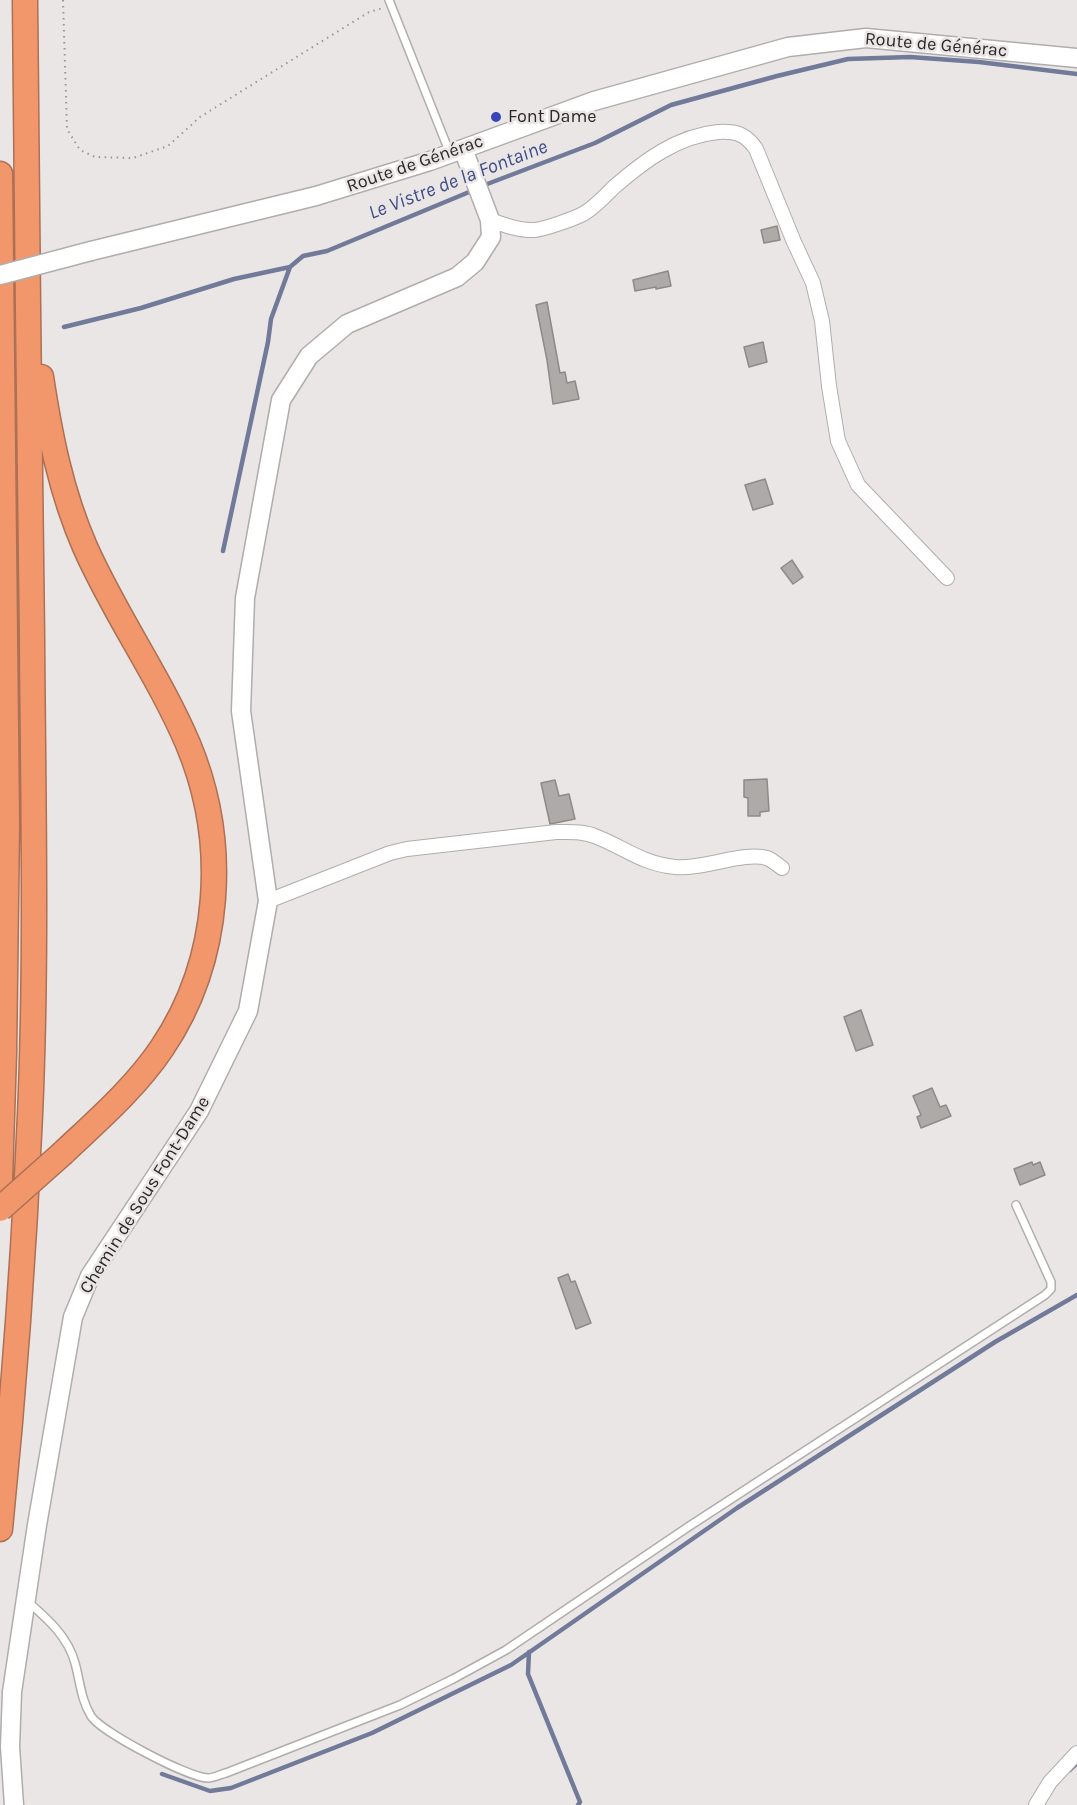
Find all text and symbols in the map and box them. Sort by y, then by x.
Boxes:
street label: Route de Générac [864,28,1008,62]
place label: Font Dame [508,106,597,128]
marker: Font Dame [489,110,503,124]
street label: Route de Générac [344,131,486,197]
water label: Le Vistre de la Fontaine [365,135,551,225]
street label: Chemin de Sous Font-Dame [75,1092,215,1298]

